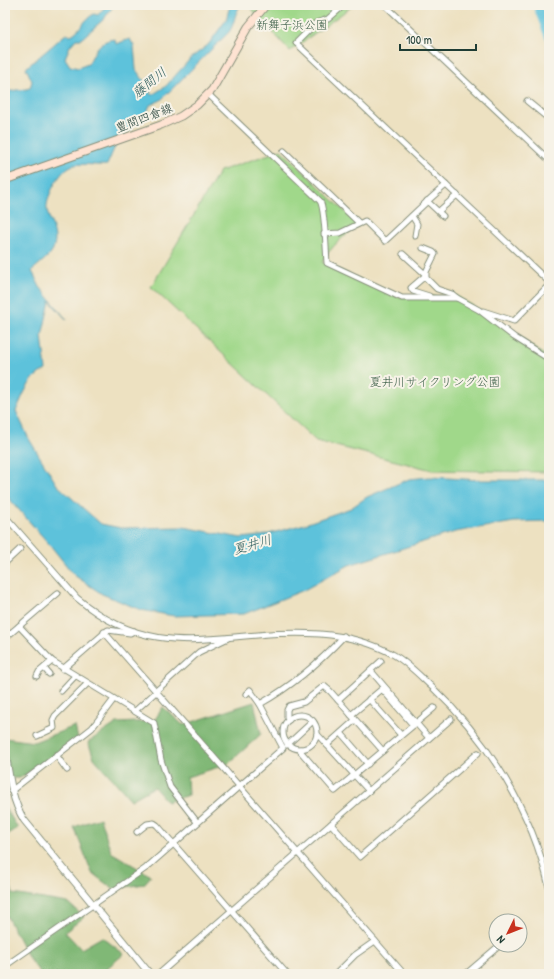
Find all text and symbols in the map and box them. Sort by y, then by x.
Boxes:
park label: 新舞子浜公園 [256,16,328,33]
scale bar [400,26,476,52]
text: 100 m [406,31,432,48]
water label: 藤間川 [128,63,170,101]
street label: 豊間四倉線 [113,99,175,136]
park label: 夏井川サイクリング公園 [370,373,500,390]
water label: 夏井川 [231,530,273,558]
north arrow [488,913,528,953]
text: N [493,933,508,947]

